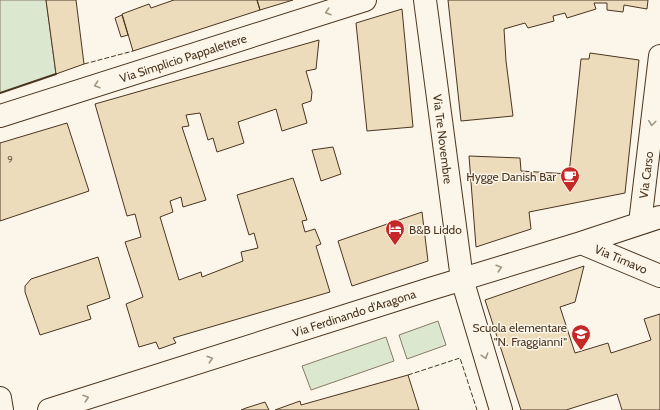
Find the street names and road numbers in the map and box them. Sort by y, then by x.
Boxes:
street label: Via Simplicio Pappalettere [118,30,248,86]
street label: Via Tre Novembre [430,93,456,185]
street label: Via Carso [636,150,656,199]
street label: Via Timavo [592,241,650,277]
street label: Via Ferdinando d'Aragona [290,286,418,340]

